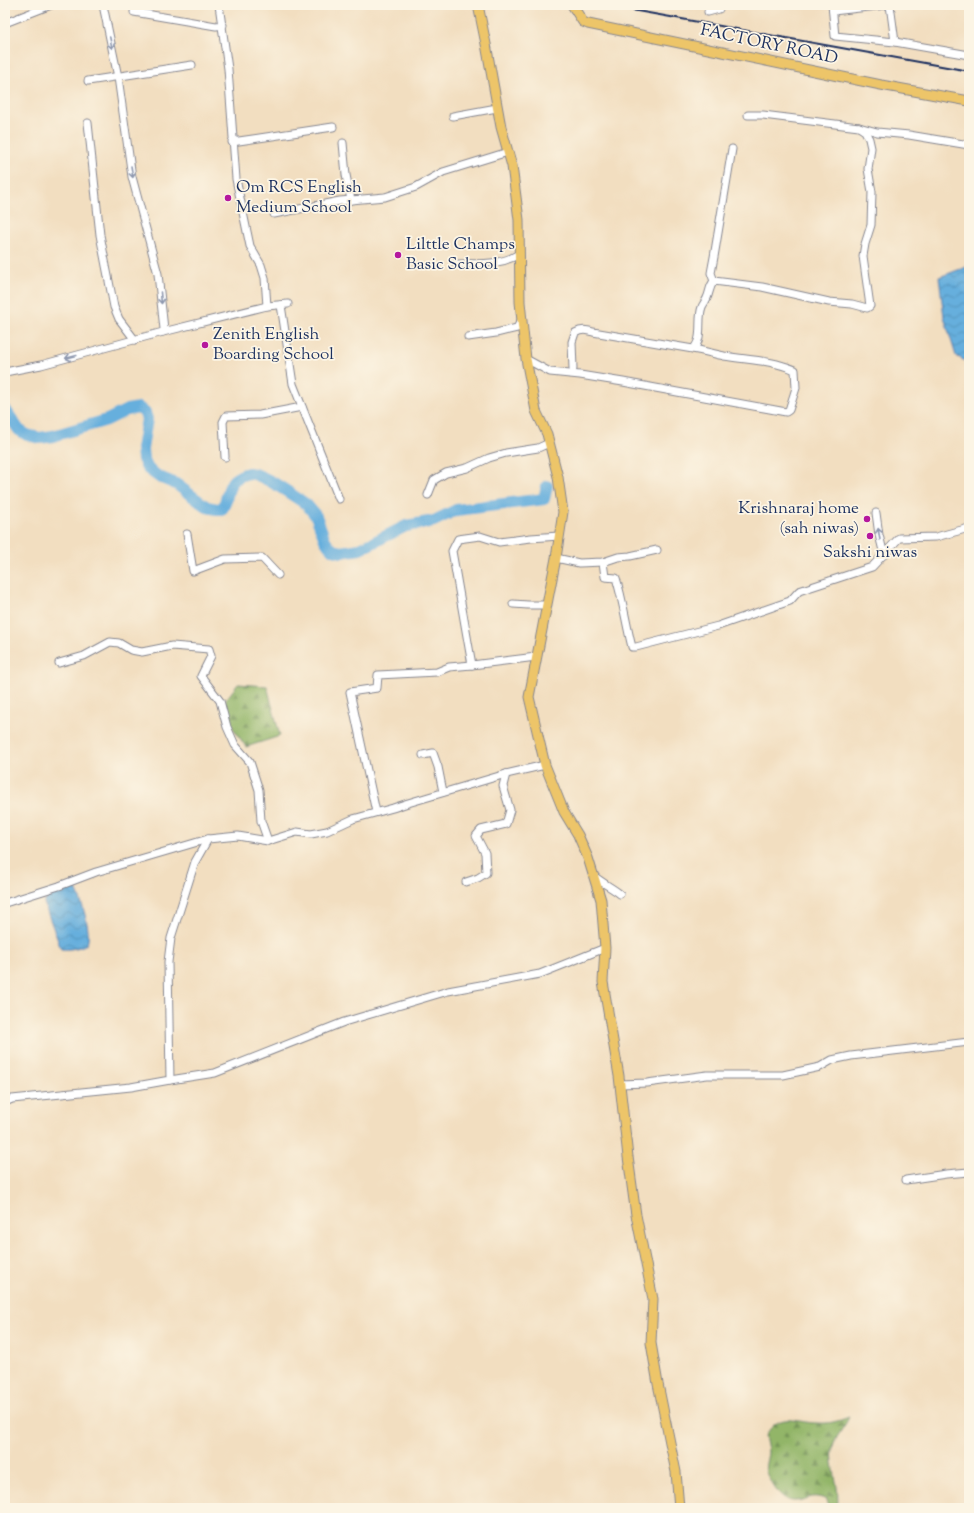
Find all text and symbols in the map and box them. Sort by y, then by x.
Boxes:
street label: FACTORY ROAD [698,19,840,71]
one-way arrow [107,36,115,49]
one-way arrow [128,165,136,178]
place label: Om RCS English Medium School [236,176,362,220]
marker: Om RCS English Medium School [223,193,233,203]
place label: Lilttle Champs Basic School [406,233,515,277]
marker: Lilttle Champs Basic School [393,250,403,260]
one-way arrow [157,291,164,304]
place label: Zenith English Boarding School [213,323,334,367]
marker: Zenith English Boarding School [200,340,210,350]
one-way arrow [65,354,78,361]
place label: Krishnaraj home (sah niwas) [738,497,859,541]
marker: Krishnaraj home (sah niwas) [862,514,872,524]
one-way arrow [875,528,883,541]
marker: Sakshi niwas [865,531,875,541]
place label: Sakshi niwas [823,541,917,565]

